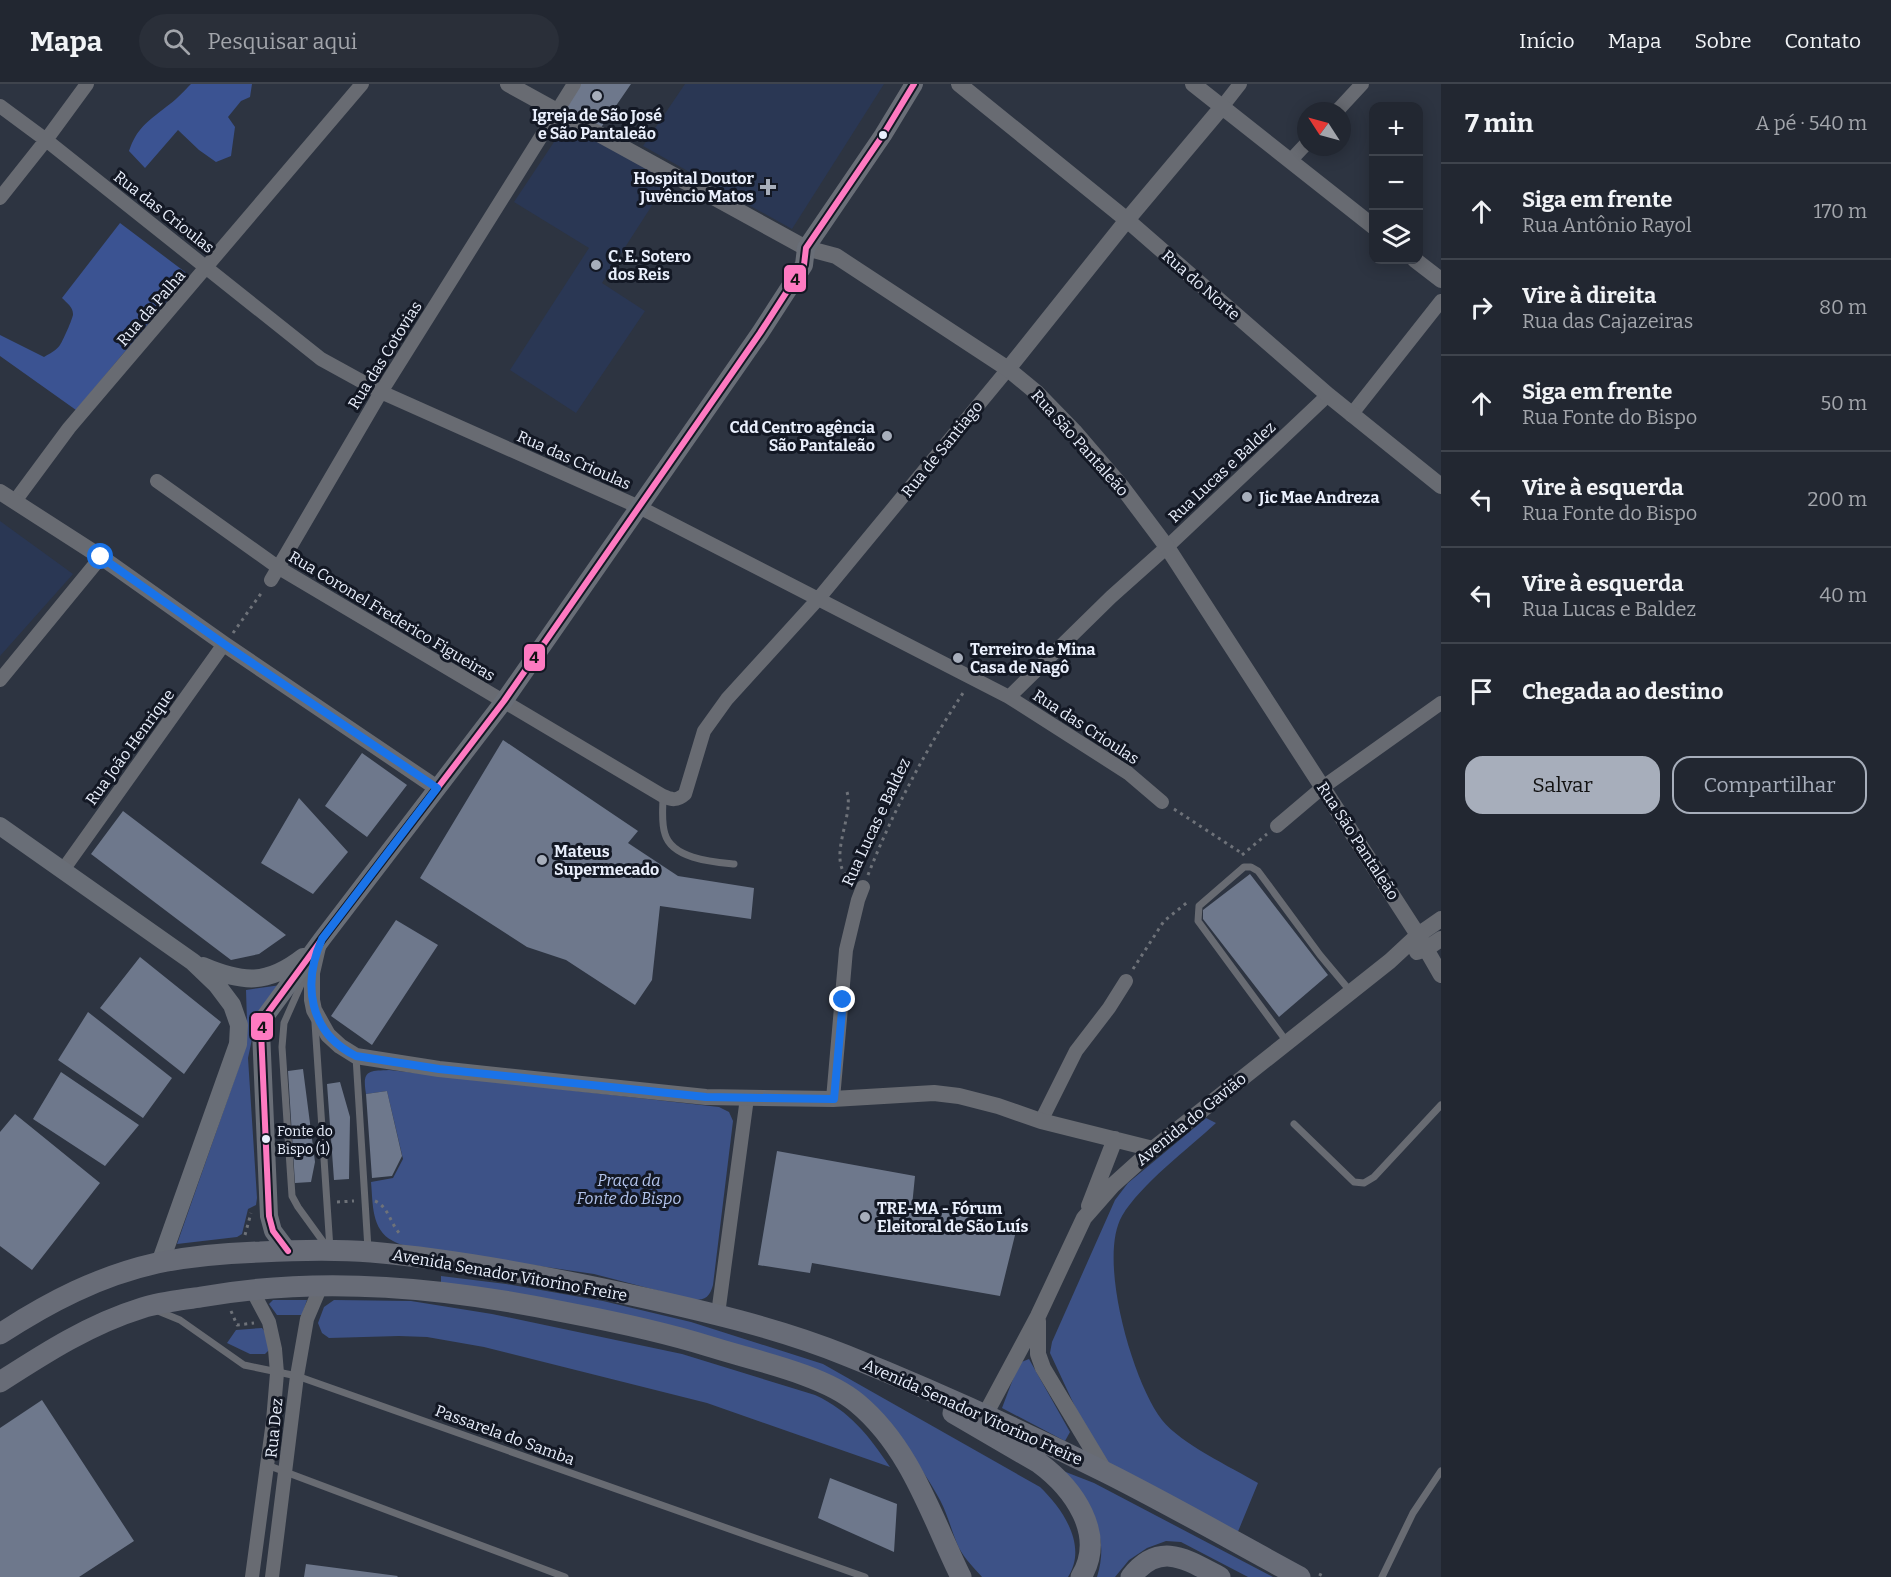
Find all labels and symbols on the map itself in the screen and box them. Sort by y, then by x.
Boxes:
marker: Igreja de São José e São Pantaleão [590,89,604,103]
north arrow [1297,102,1351,156]
place label: Igreja de São José e São Pantaleão [532,106,662,143]
unlabelled marker [877,129,889,141]
street label: Rua das Crioulas [110,167,218,257]
place label: Hospital Doutor Juvêncio Matos [633,169,754,206]
marker: Hospital Doutor Juvêncio Matos [759,178,777,196]
street label: Rua do Norte [1158,246,1244,324]
place label: C. E. Sotero dos Reis [608,247,691,284]
marker: C. E. Sotero dos Reis [589,258,603,272]
line badge: 4 [783,264,807,293]
street label: Rua da Palha [113,266,189,350]
text: 4 [790,270,800,289]
street label: Rua das Cotovias [344,297,426,413]
street label: Rua São Pantaleão [1027,386,1133,500]
street label: Rua de Santiago [897,397,987,501]
street label: Rua Lucas e Baldez [1165,417,1280,526]
place label: Cdd Centro agência São Pantaleão [729,418,875,455]
street label: Rua das Crioulas [514,426,634,494]
marker: Cdd Centro agência São Pantaleão [880,429,894,443]
place label: Jic Mae Andreza [1258,488,1379,507]
marker: Jic Mae Andreza [1240,490,1254,504]
route start [87,543,113,569]
street label: Rua Coronel Frederico Figueiras [286,547,498,685]
place label: Terreiro de Mina Casa de Nagô [970,640,1096,677]
line badge: 4 [523,643,546,672]
text: 4 [529,648,539,667]
marker: Terreiro de Mina Casa de Nagô [951,651,965,665]
street label: Rua João Henrique [82,685,178,809]
street label: Rua das Crioulas [1029,686,1143,768]
street label: Rua Lucas e Baldez [838,755,914,889]
street label: Rua São Pantaleão [1313,779,1403,903]
place label: Mateus Supermecado [554,842,659,879]
marker: Mateus Supermecado [535,853,549,867]
route end [829,986,855,1012]
line badge: 4 [250,1012,274,1041]
text: 4 [257,1018,267,1037]
street label: Avenida do Gavião [1132,1069,1250,1169]
place label: Fonte do Bispo (1) [277,1123,333,1158]
marker: Fonte do Bispo (1) [260,1133,272,1145]
park label: Praça da Fonte do Bispo [577,1171,682,1208]
place label: TRE-MA - Fórum Eleitoral de São Luís [877,1199,1028,1236]
marker: TRE-MA - Fórum Eleitoral de São Luís [858,1210,872,1224]
street label: Avenida Senador Vitorino Freire [391,1245,629,1305]
street label: Avenida Senador Vitorino Freire [860,1355,1086,1469]
street label: Rua Dez [261,1397,287,1459]
street label: Passarela do Samba [433,1401,577,1469]

